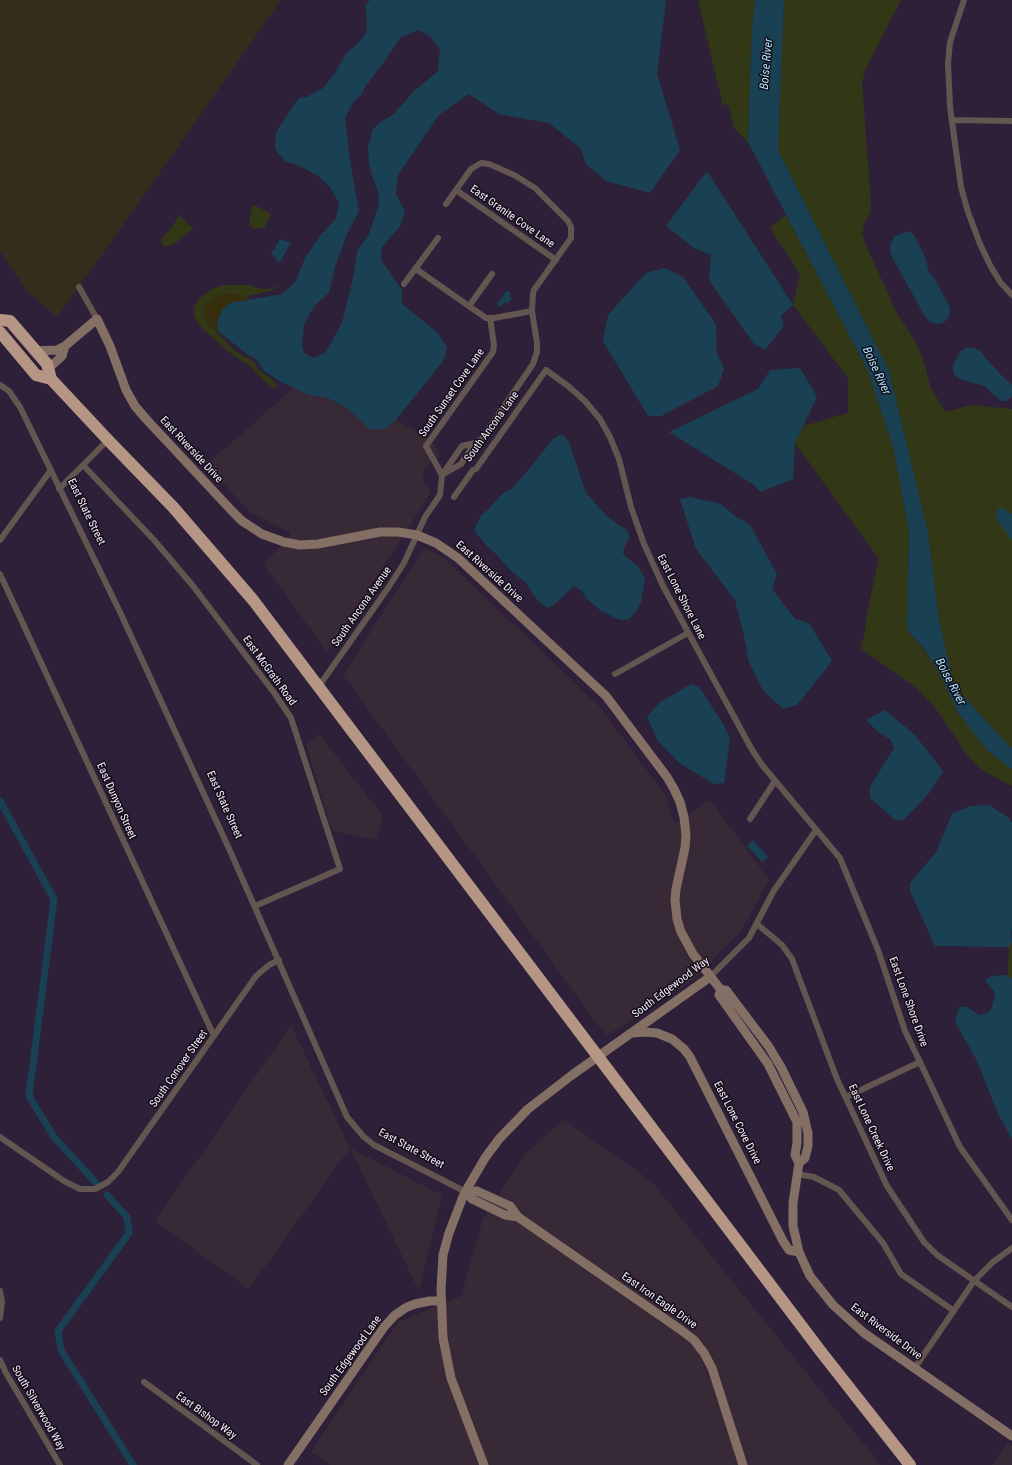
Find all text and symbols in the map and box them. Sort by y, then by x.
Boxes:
water label: Boise River [758,38,776,90]
street label: East Granite Cove Lane [467,183,557,251]
water label: Boise River [859,345,893,397]
street label: South Sunset Cove Lane [417,346,487,440]
street label: South Ancona Lane [462,389,522,465]
street label: East Riverside Drive [157,414,225,486]
street label: East State Street [64,477,108,547]
street label: East Riverside Drive [453,538,525,606]
street label: East Lone Shore Lane [654,552,708,642]
street label: South Ancona Avenue [329,564,395,650]
street label: East McGrath Road [239,634,299,708]
water label: Boise River [932,656,968,708]
street label: East Dunyon Street [93,761,139,841]
street label: East State Street [203,769,245,841]
street label: South Edgewood Way [630,955,712,1021]
street label: East Lone Shore Drive [886,955,930,1049]
street label: South Conover Street [147,1028,211,1110]
street label: East Lone Cove Drive [710,1079,764,1167]
street label: East Lone Creek Drive [845,1082,897,1174]
street label: East State Street [376,1126,446,1172]
street label: East Iron Eagle Drive [619,1270,699,1332]
street label: East Riverside Drive [848,1301,924,1363]
street label: South Edgewood Lane [317,1313,385,1399]
street label: South Silverwood Way [8,1363,68,1453]
street label: East Bishop Way [173,1390,239,1442]

